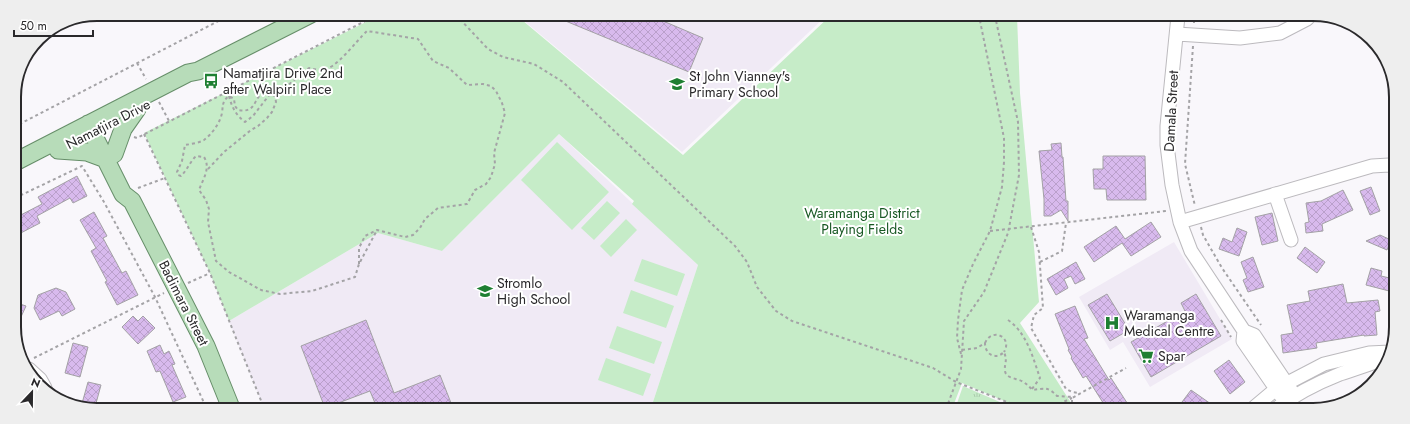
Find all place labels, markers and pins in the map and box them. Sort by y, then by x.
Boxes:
place label: Namatjira Drive 2nd after Walpiri Place [223,63,343,99]
place label: St John Vianney's Primary School [689,66,790,102]
bus stop icon: Namatjira Drive 2nd after Walpiri Place [202,72,220,90]
school or university icon: St John Vianney's Primary School [668,75,686,93]
place label: Stromlo High School [497,273,570,309]
school or university icon: Stromlo High School [476,282,494,300]
place label: Waramanga Medical Centre [1124,305,1214,341]
hospital icon: Waramanga Medical Centre [1103,314,1121,332]
place label: Spar [1158,346,1185,366]
supermarket icon: Spar [1137,347,1155,365]

